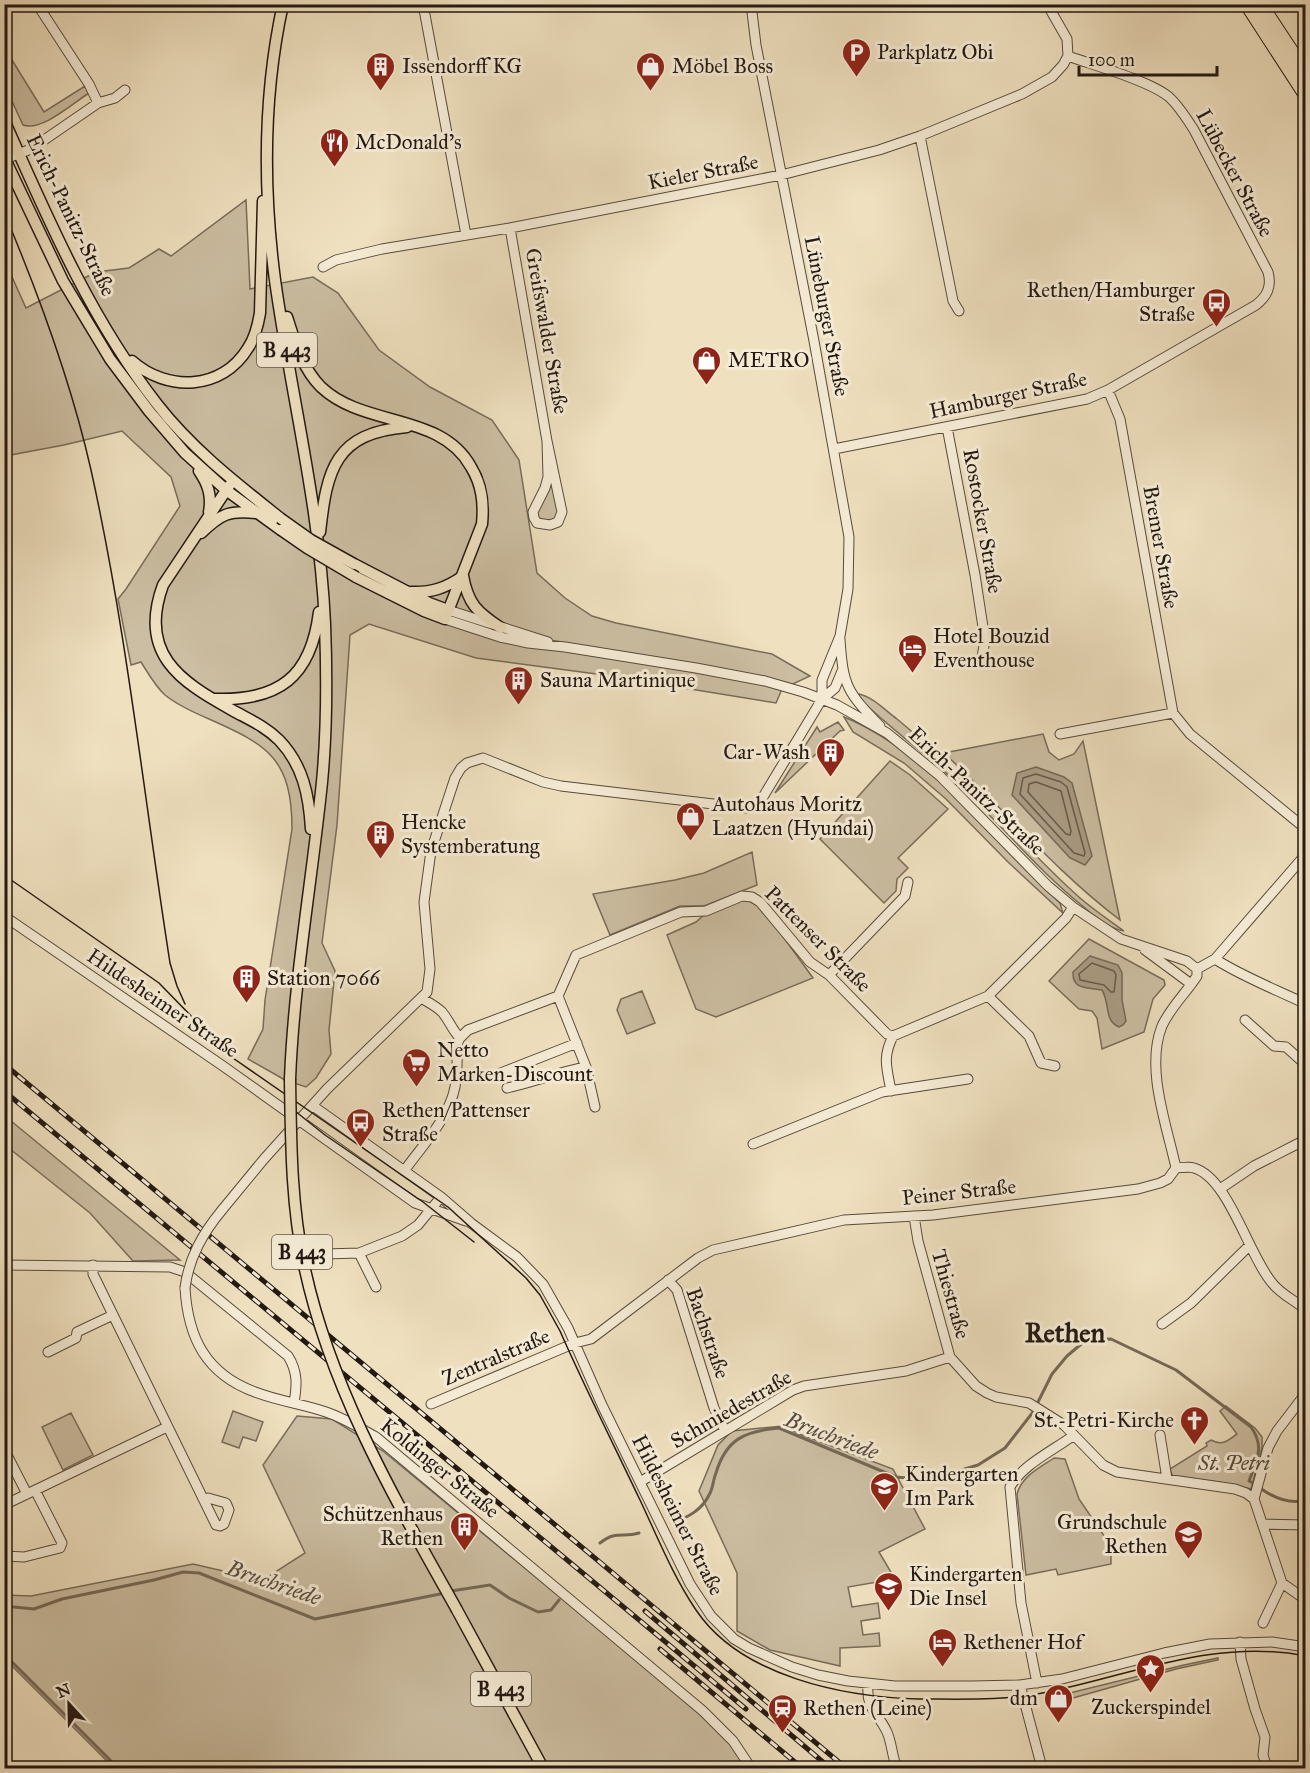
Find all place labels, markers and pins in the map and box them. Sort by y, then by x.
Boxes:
parking icon: Parkplatz Obi [840,36,872,78]
place label: Parkplatz Obi [877,39,994,65]
building icon: Issendorff KG [365,50,397,92]
shop icon: Möbel Boss [635,50,667,92]
place label: Issendorff KG [402,53,522,79]
place label: Möbel Boss [672,53,773,79]
restaurant icon: McDonald's [318,126,350,168]
place label: McDonald's [355,129,462,155]
place label: Rethen/Hamburger Straße [1027,277,1195,327]
bus stop icon: Rethen/Hamburger Straße [1200,286,1232,328]
shop icon: METRO [691,344,723,386]
place label: METRO [728,347,809,373]
place label: Hotel Bouzid Eventhouse [933,623,1050,673]
hotel icon: Hotel Bouzid Eventhouse [896,632,928,674]
building icon: Sauna Martinique [503,664,535,706]
place label: Sauna Martinique [540,667,696,693]
building icon: Car-Wash [815,736,847,778]
place label: Car-Wash [723,739,810,765]
place label: Autohaus Moritz Laatzen (Hyundai) [711,791,874,841]
shop icon: Autohaus Moritz Laatzen (Hyundai) [675,800,707,842]
place label: Hencke Systemberatung [401,809,540,859]
building icon: Hencke Systemberatung [364,818,396,860]
building icon: Station 7066 [230,962,262,1004]
place label: Station 7066 [267,965,381,991]
place label: Netto Marken-Discount [437,1037,594,1087]
supermarket icon: Netto Marken-Discount [400,1046,432,1088]
place label: Rethen/Pattenser Straße [382,1097,530,1147]
bus stop icon: Rethen/Pattenser Straße [345,1106,377,1148]
church icon: St.-Petri-Kirche [1179,1404,1211,1446]
place label: St.-Petri-Kirche [1034,1407,1174,1433]
place label: Kindergarten Im Park [905,1461,1018,1511]
school or university icon: Kindergarten Im Park [868,1470,900,1512]
place label: Schützenhaus Rethen [323,1501,443,1551]
place label: Grundschule Rethen [1057,1509,1167,1559]
building icon: Schützenhaus Rethen [448,1510,480,1552]
school or university icon: Grundschule Rethen [1172,1518,1204,1560]
place label: Kindergarten Die Insel [909,1561,1022,1611]
school or university icon: Kindergarten Die Insel [872,1570,904,1612]
hotel icon: Rethener Hof [926,1626,958,1668]
place label: Rethener Hof [963,1629,1085,1655]
place icon: Zuckerspindel [1135,1652,1167,1694]
shop icon: dm [1043,1682,1075,1724]
place label: dm [1010,1685,1038,1711]
station icon: Rethen (Leine) [766,1692,798,1734]
place label: Zuckerspindel [1091,1694,1211,1720]
place label: Rethen (Leine) [803,1695,932,1721]

